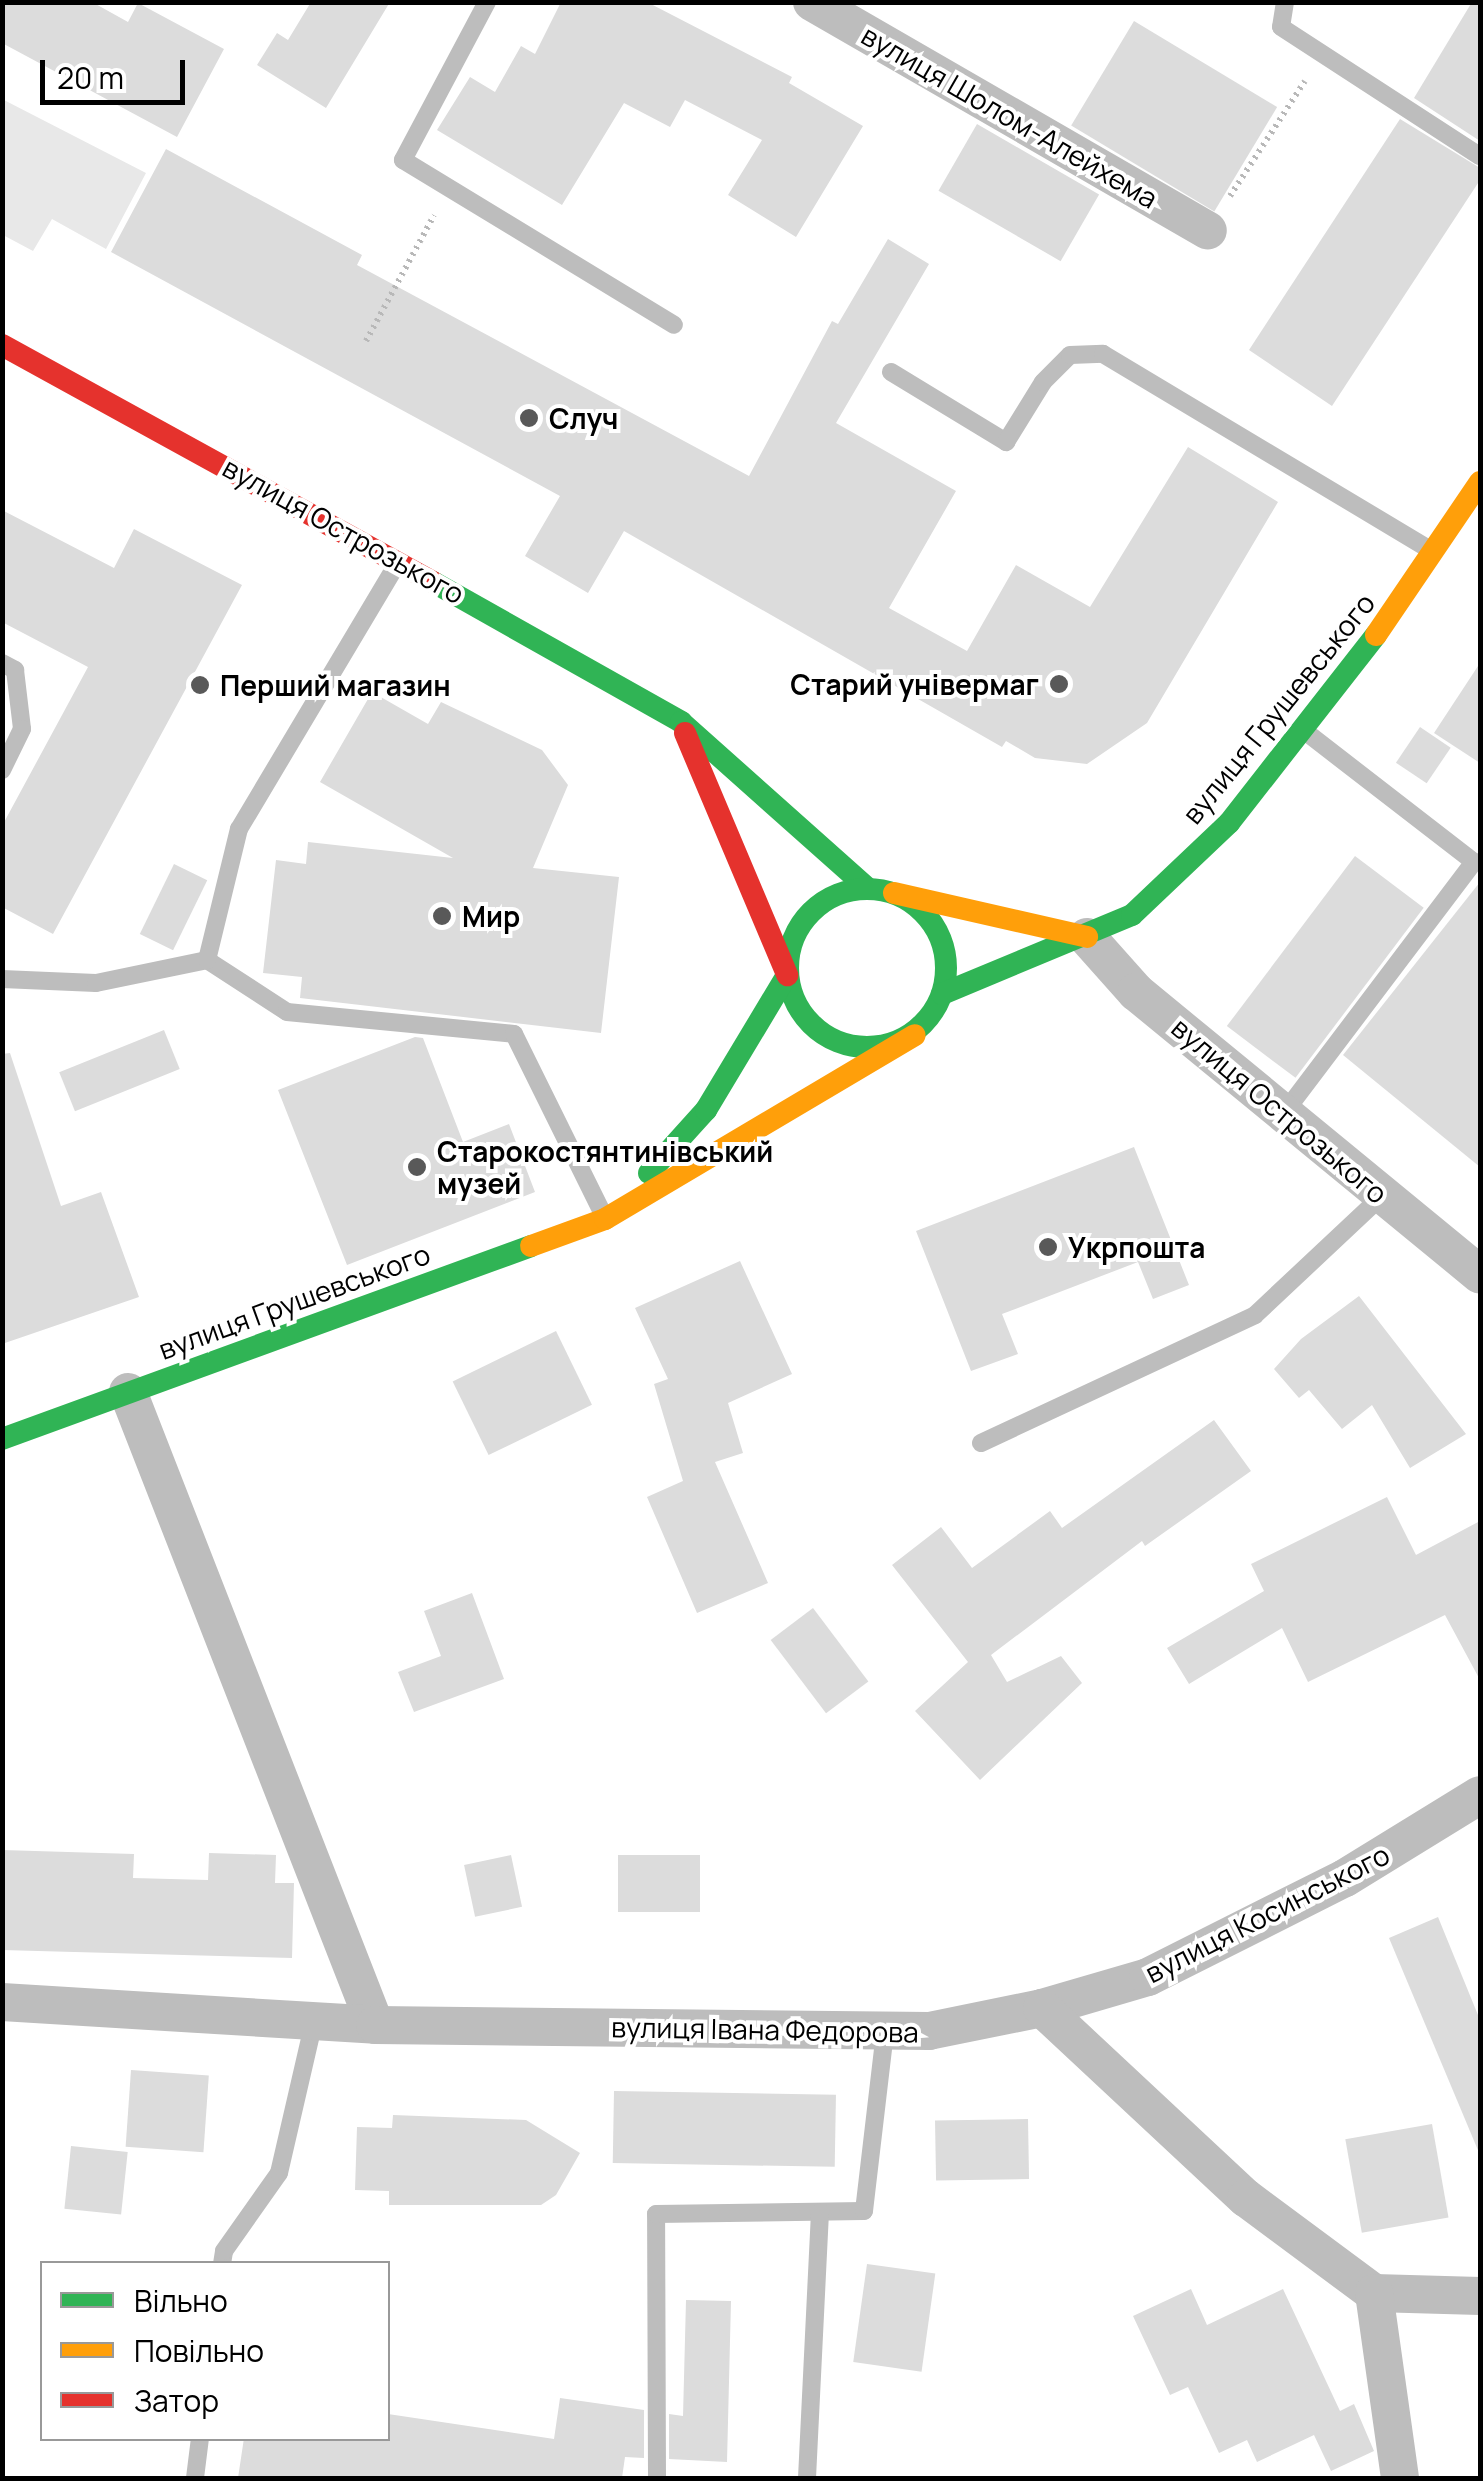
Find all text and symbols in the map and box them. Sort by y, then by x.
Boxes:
street label: вулиця Шолом-Алейхема [856,17,1164,215]
scale bar [45,40,190,102]
text: 20 m [57,57,124,98]
place label: Случ [549,401,618,435]
marker: Случ [518,407,540,429]
street label: вулиця Острозького [217,450,471,610]
street label: вулиця Грушевського [1175,586,1381,830]
place label: Старий універмаг [790,667,1039,701]
place label: Перший магазин [220,668,451,702]
marker: Старий універмаг [1048,673,1070,695]
marker: Перший магазин [189,674,211,696]
place label: Мир [462,899,520,933]
marker: Мир [431,905,453,927]
street label: вулиця Острозького [1166,1010,1394,1210]
place label: Старокостянтинівський музей [437,1134,773,1200]
marker: Старокостянтинівський музей [406,1156,428,1178]
place label: Укрпошта [1068,1230,1205,1264]
street label: вулиця Грушевського [154,1236,434,1366]
marker: Укрпошта [1037,1236,1059,1258]
street label: вулиця Косинського [1139,1837,1395,1989]
street label: вулиця Івана Федорова [611,2010,919,2048]
legend [40,2261,390,2441]
text: Вільно [134,2280,228,2321]
text: Повільно [134,2330,264,2371]
text: Затор [134,2380,219,2421]

